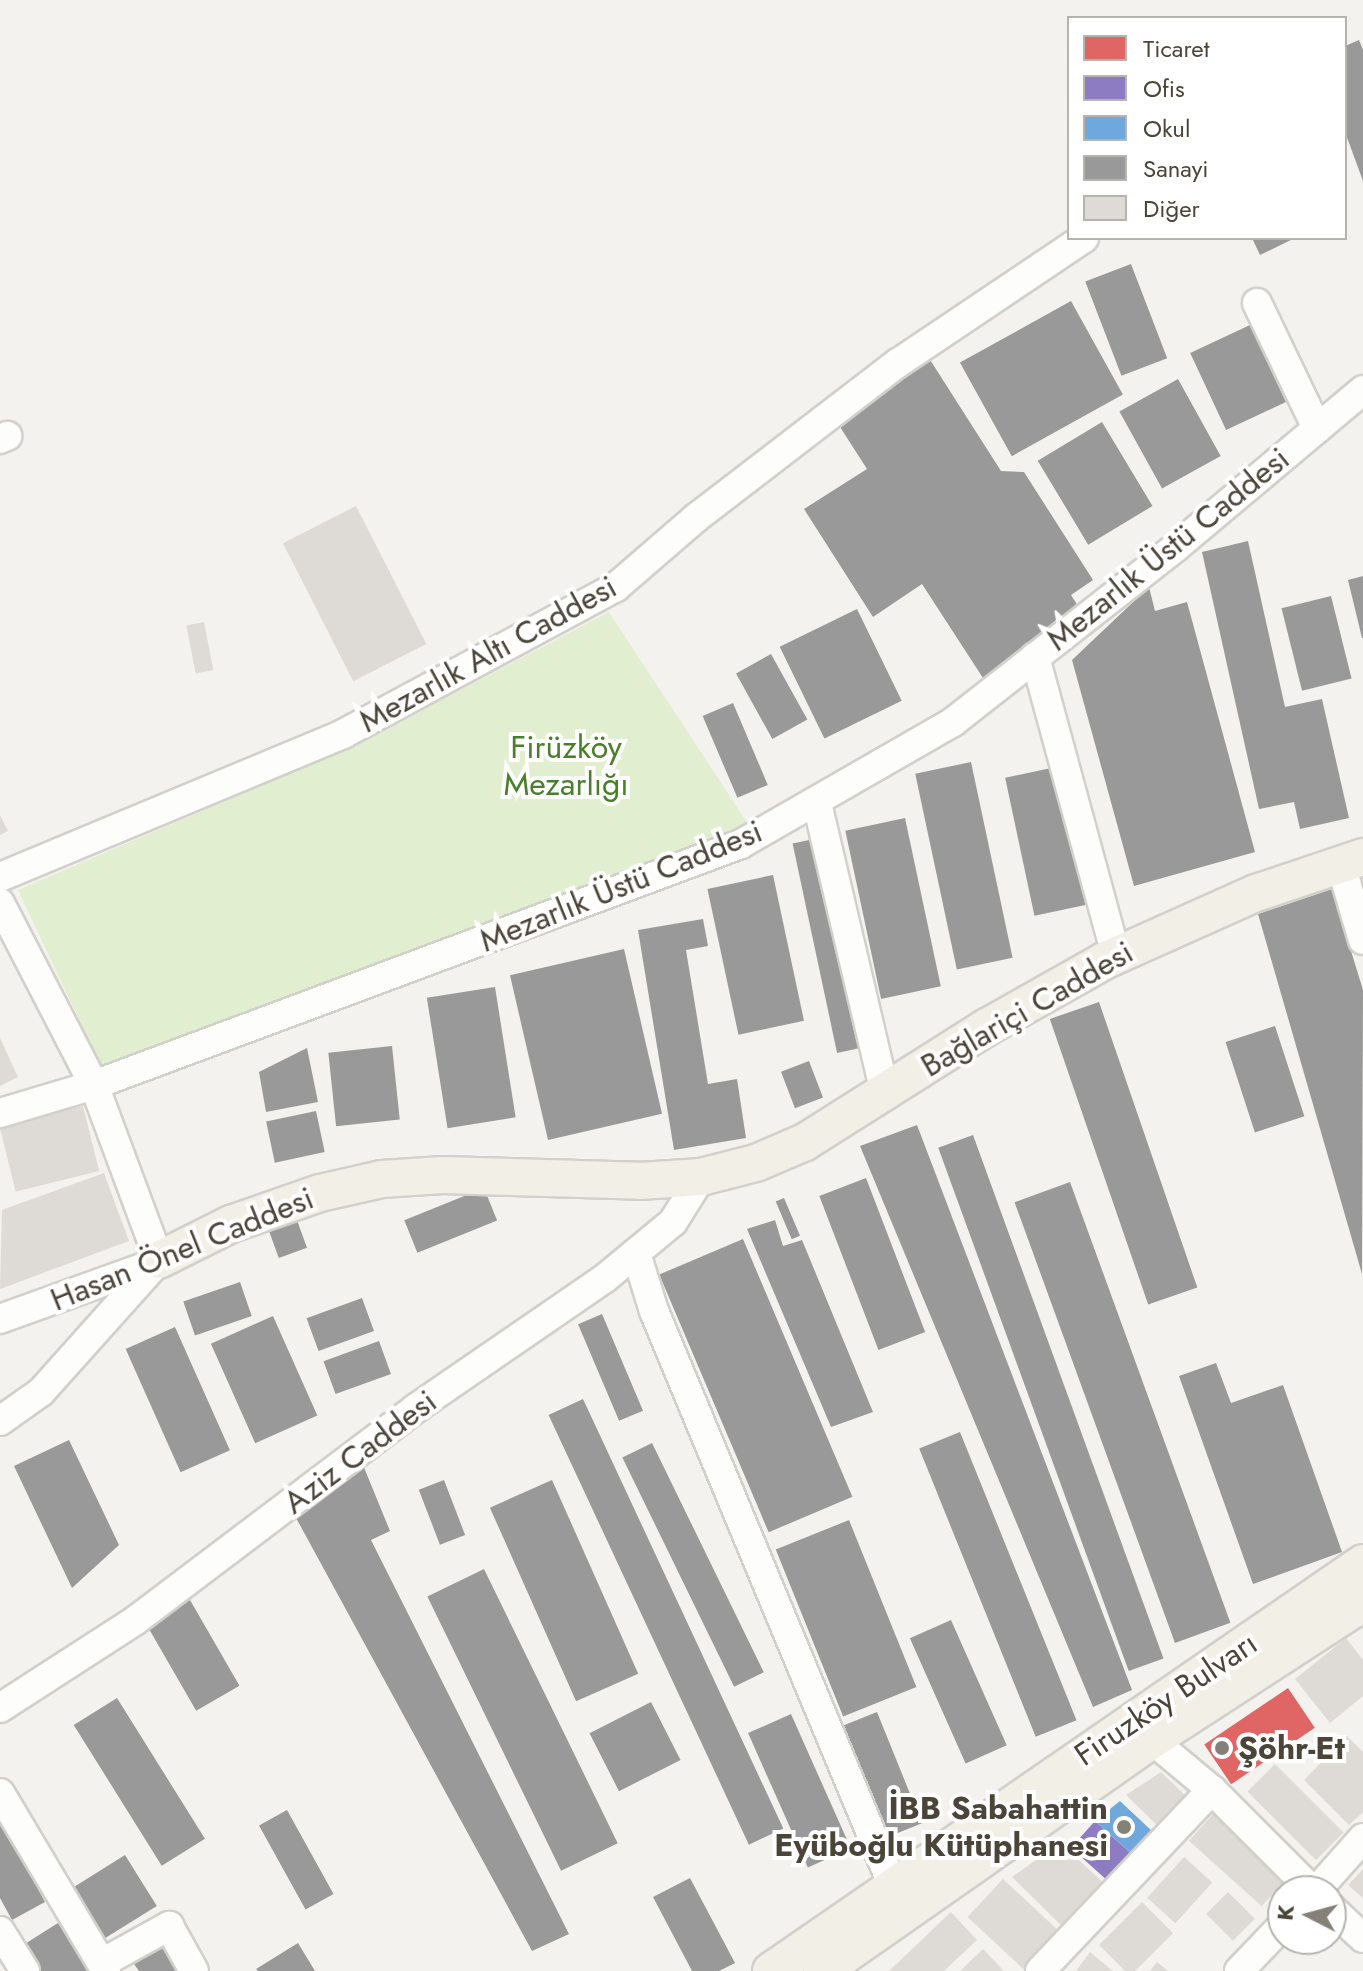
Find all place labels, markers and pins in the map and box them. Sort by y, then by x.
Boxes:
place label: Şöhr-Et [1238,1729,1345,1767]
marker: Şöhr-Et [1213,1739,1231,1757]
place label: İBB Sabahattin Eyüboğlu Kütüphanesi [774,1790,1108,1865]
marker: İBB Sabahattin Eyüboğlu Kütüphanesi [1115,1818,1133,1836]

